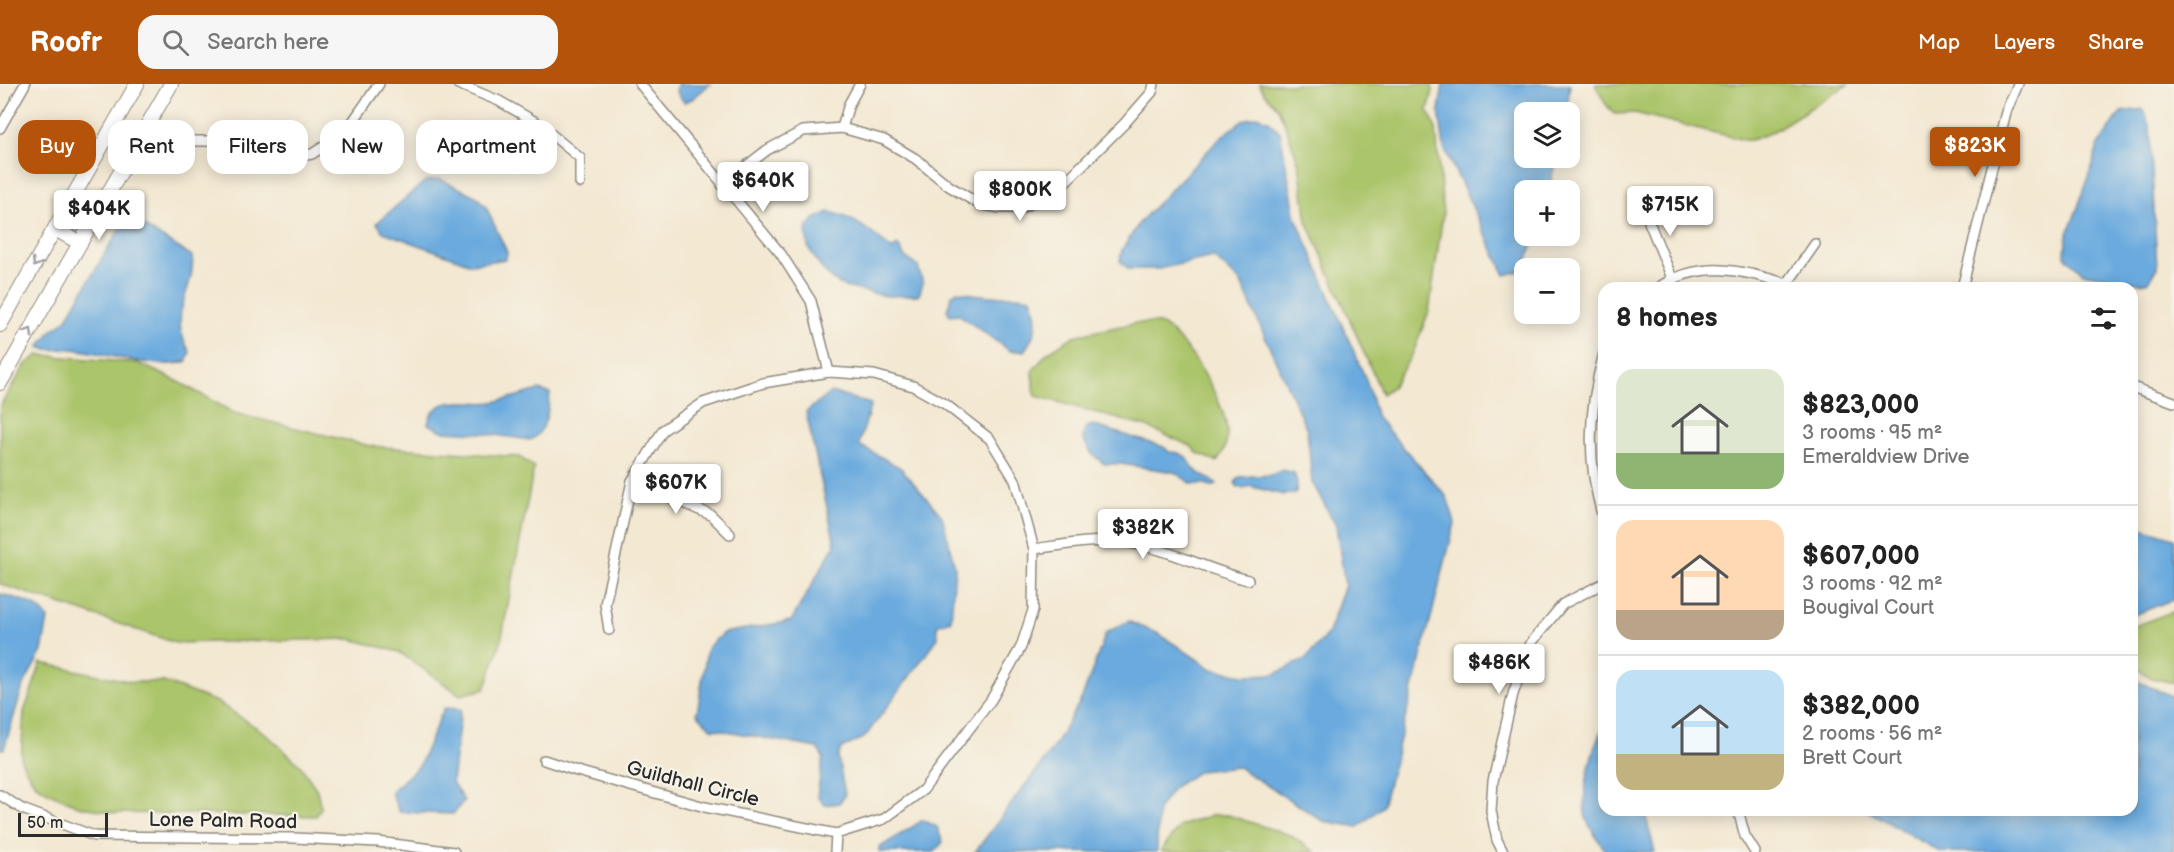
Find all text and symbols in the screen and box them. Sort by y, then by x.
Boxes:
search box [138,15,558,69]
text: Roofr [30,26,102,59]
icon: search [159,26,192,59]
text: Search here [207,29,329,56]
text: Map [1918,30,1960,55]
text: Layers [1993,30,2055,55]
text: Share [2088,30,2144,55]
map controls [1514,102,1580,324]
button: layers [1514,102,1580,168]
chip: Buy [18,120,96,174]
chip: Rent [108,120,195,174]
chip: Filters [207,120,308,174]
chip: New [320,120,404,174]
chip: Apartment [416,120,557,174]
pin: $823K [1933,127,2017,178]
text: $823K [1944,134,2006,158]
pin: $640K [721,162,805,213]
text: $640K [731,169,795,193]
pin: $800K [978,171,1062,222]
text: $800K [988,178,1052,202]
button: + [1514,180,1580,246]
pin: $715K [1628,186,1712,237]
pin: $404K [57,190,141,241]
text: $715K [1641,193,1699,217]
text: $404K [68,197,130,221]
one-way arrow [32,257,43,267]
button: − [1514,258,1580,324]
icon: filters [2087,302,2120,335]
text: 8 homes [1616,303,1718,334]
one-way arrow [22,328,34,338]
text: $823,000 [1802,390,1919,421]
icon: home [1664,393,1736,465]
text: 3 rooms · 95 m² [1802,421,1942,445]
text: Emeraldview Drive [1802,445,1969,469]
pin: $607K [634,464,718,515]
text: $607K [645,471,707,495]
pin: $382K [1101,509,1185,560]
text: $382K [1112,516,1174,540]
text: $607,000 [1802,541,1920,572]
icon: home [1664,544,1736,616]
text: 3 rooms · 92 m² [1802,572,1943,596]
text: Bougival Court [1802,596,1934,620]
pin: $486K [1457,644,1541,695]
text: $486K [1468,651,1530,675]
text: $382,000 [1802,691,1920,722]
icon: home [1664,694,1736,766]
text: 2 rooms · 56 m² [1802,722,1942,746]
text: Brett Court [1802,746,1902,770]
street label: Guildhall Circle [624,756,762,812]
street label: Lone Palm Road [148,808,298,834]
scale bar [18,810,108,838]
text: 50 m [27,814,63,833]

